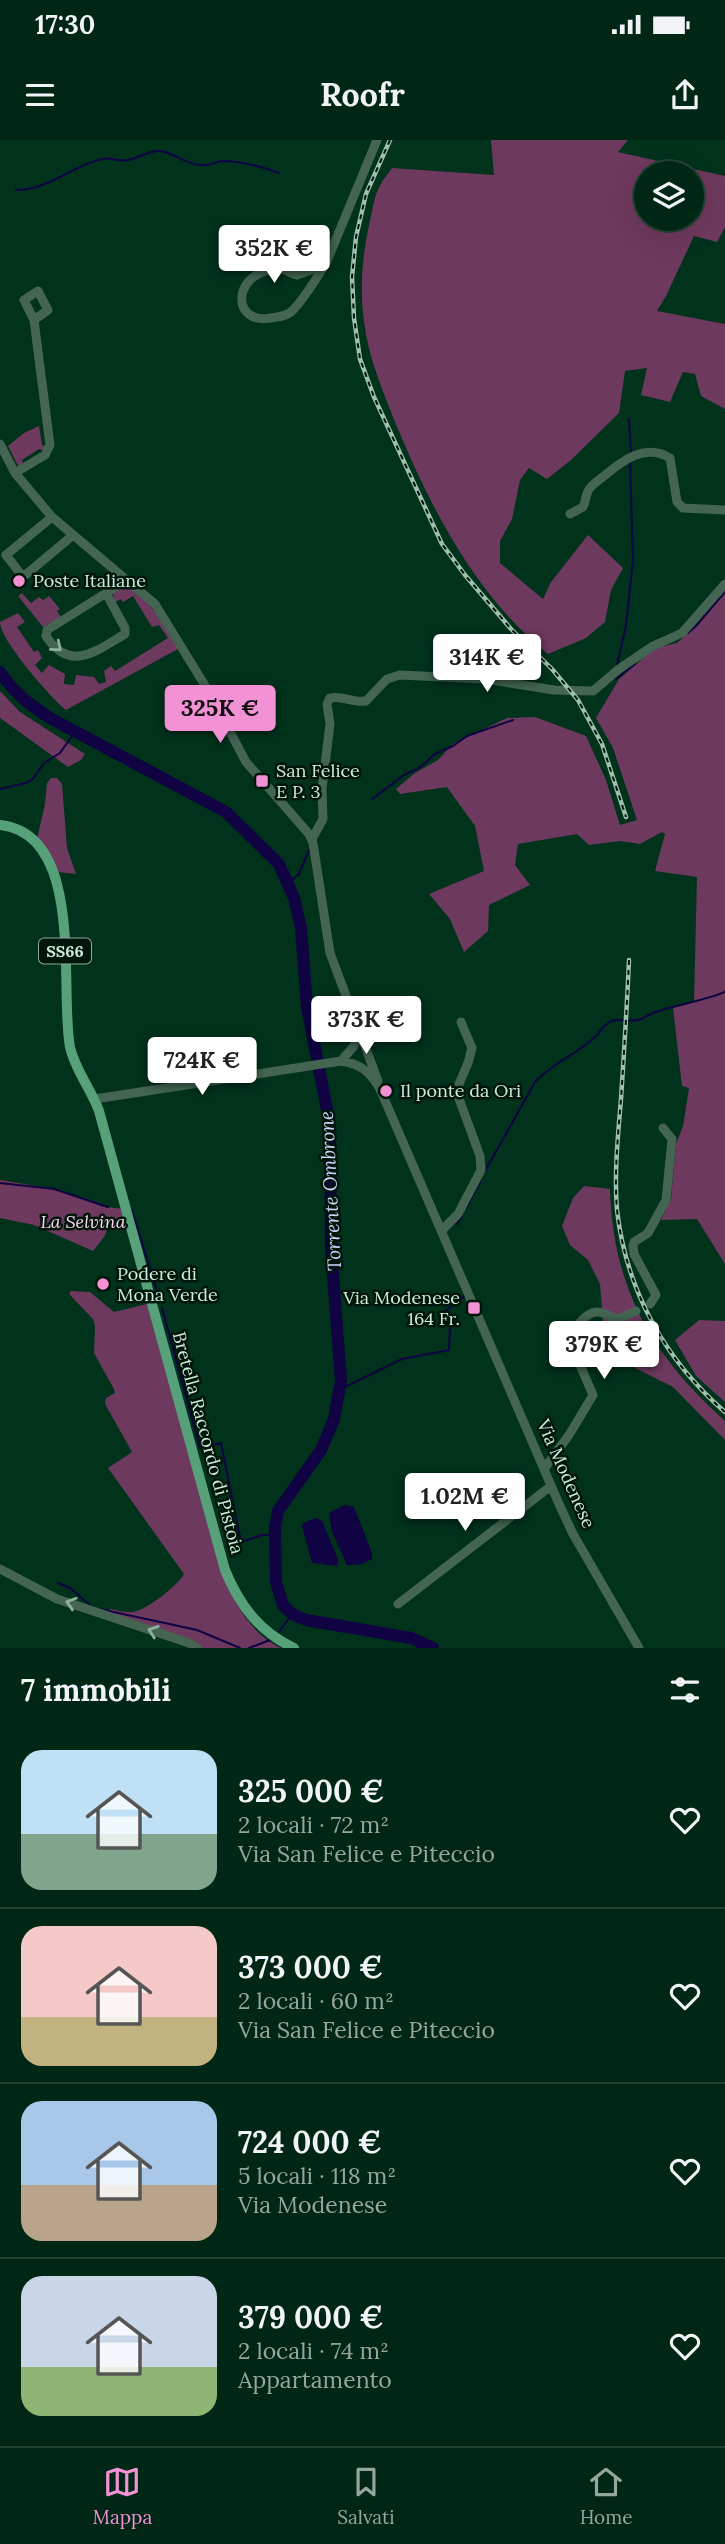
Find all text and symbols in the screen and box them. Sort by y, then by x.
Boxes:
text: 17:30 [35,8,95,41]
text: Roofr [320,74,405,115]
icon: menu [21,76,59,114]
icon: share [666,76,704,114]
map controls [634,161,704,231]
button: layers [634,161,704,231]
pin: 352K € [217,226,331,285]
text: 352K € [235,233,313,262]
place label: Poste Italiane [33,569,146,592]
marker: Poste Italiane [11,573,27,589]
pin: 314K € [430,634,544,694]
one-way arrow [49,639,62,651]
text: 314K € [449,642,525,671]
pin: 325K € [163,686,277,745]
text: 325K € [181,693,259,722]
place label: San Felice E P. 3 [276,759,360,803]
marker: San Felice E P. 3 [254,773,270,789]
road number: SS66 [39,938,91,964]
pin: 373K € [309,996,423,1056]
text: 373K € [327,1004,405,1033]
pin: 724K € [145,1038,259,1097]
text: 724K € [164,1045,240,1074]
place label: Il ponte da Ori [400,1079,521,1102]
marker: Il ponte da Ori [378,1083,394,1099]
water label: Torrente Ombrone [314,1110,346,1272]
park label: La Selvina [40,1210,126,1233]
place label: Podere di Mona Verde [117,1262,218,1306]
marker: Podere di Mona Verde [95,1276,111,1292]
place label: Via Modenese 164 Fr. [342,1286,460,1330]
marker: Via Modenese 164 Fr. [466,1300,482,1316]
pin: 379K € [547,1322,661,1381]
street label: Bretella Raccordo di Pistoia [168,1329,249,1557]
text: 379K € [565,1329,643,1358]
street label: Via Modenese [532,1415,601,1532]
pin: 1.02M € [400,1474,530,1533]
text: 1.02M € [421,1481,509,1510]
one-way arrow [66,1597,78,1611]
one-way arrow [148,1625,160,1639]
text: 7 immobili [21,1671,171,1709]
icon: filters [666,1671,704,1709]
text: 325 000 € [238,1772,384,1810]
icon: home [77,1778,161,1862]
icon: heart [666,1801,704,1839]
text: 2 locali · 72 m² [238,1810,389,1839]
text: Via San Felice e Piteccio [238,1839,495,1868]
text: 373 000 € [238,1948,383,1986]
icon: home [77,1954,161,2038]
icon: heart [666,1977,704,2015]
text: 2 locali · 60 m² [238,1986,394,2015]
text: Via San Felice e Piteccio [238,2015,495,2044]
text: 724 000 € [238,2123,382,2161]
icon: home [77,2129,161,2213]
icon: heart [666,2152,704,2190]
text: 5 locali · 118 m² [238,2161,396,2190]
text: Via Modenese [238,2190,387,2219]
text: 379 000 € [238,2298,383,2336]
icon: home [77,2304,161,2388]
icon: heart [666,2327,704,2365]
text: 2 locali · 74 m² [238,2336,389,2365]
text: Appartamento [238,2365,392,2394]
tab: Mappa [93,2463,152,2529]
tab: Salvati [337,2463,395,2529]
tab: Home [580,2463,633,2529]

